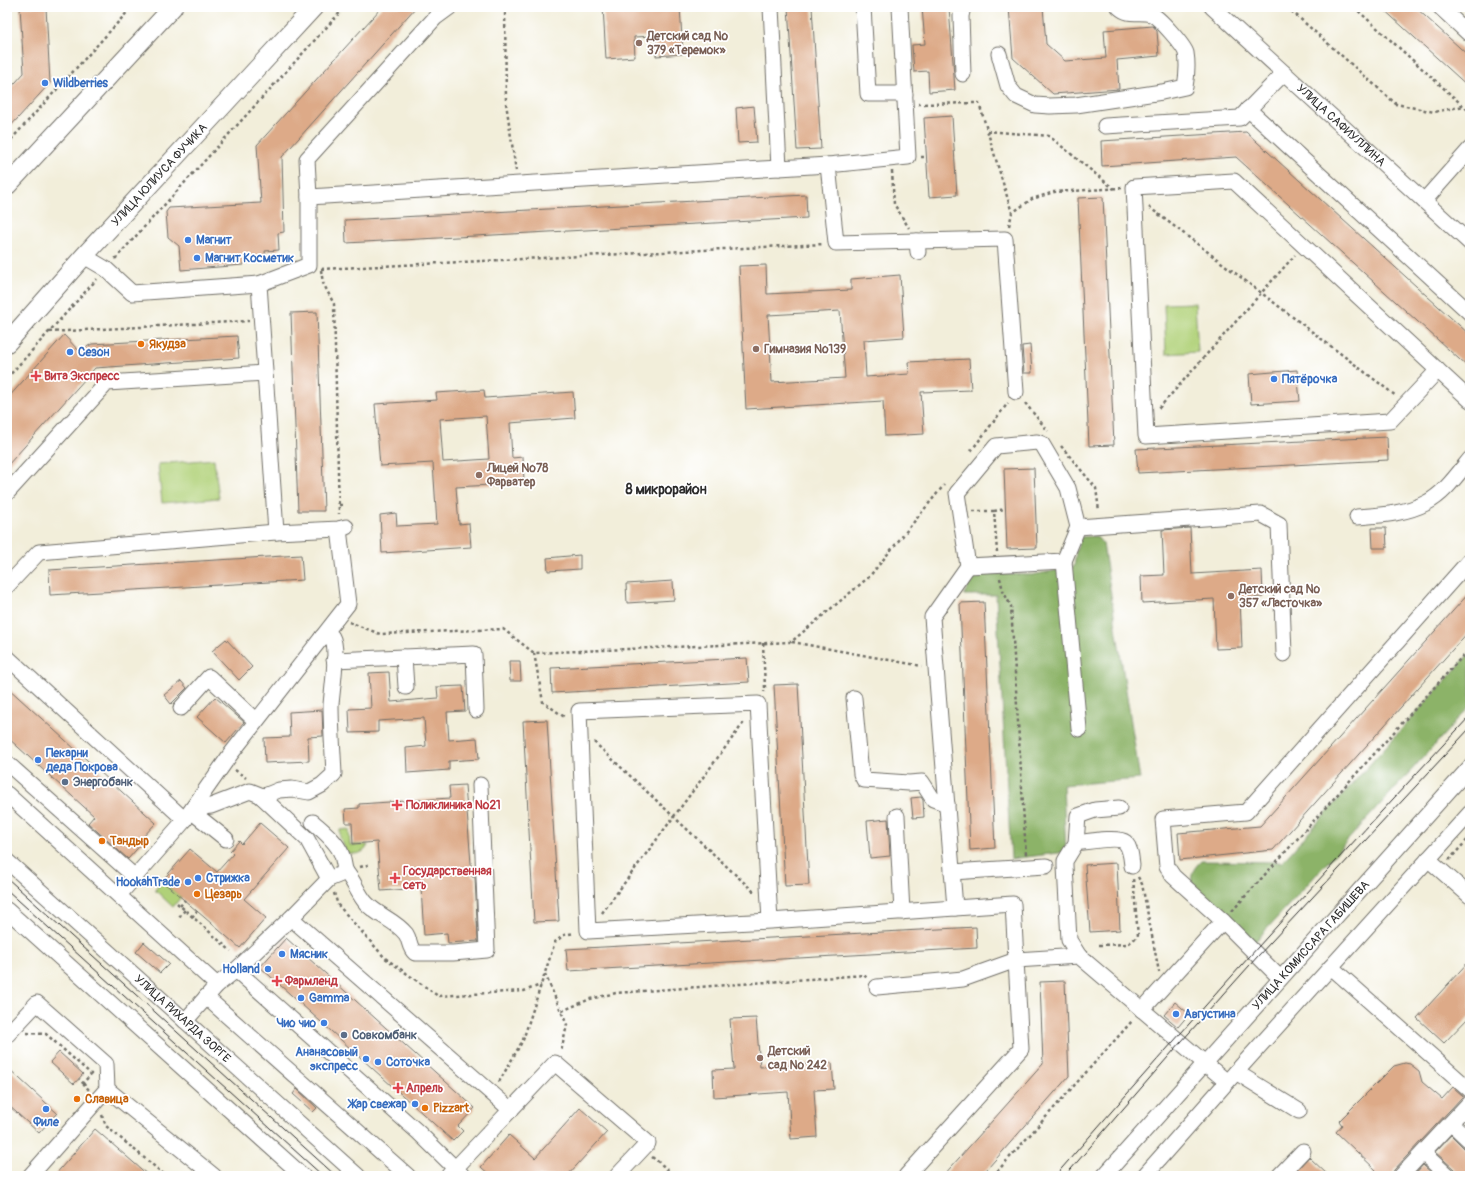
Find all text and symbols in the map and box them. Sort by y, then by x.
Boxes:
place label: Детский сад № 379 «Теремок» [646,29,729,58]
marker: Детский сад № 379 «Теремок» [634,38,644,48]
place label: Wildberries [53,76,109,91]
marker: Wildberries [40,78,50,88]
street label: УЛИЦА САФИУЛЛИНА [1293,81,1389,170]
street label: УЛИЦА ЮЛИУСА ФУЧИКА [108,120,211,229]
place label: Магнит [196,233,233,248]
marker: Магнит [183,235,193,245]
place label: Магнит Косметик [205,251,295,266]
marker: Магнит Косметик [192,253,202,263]
place label: Якудза [149,337,186,352]
marker: Якудза [136,339,146,349]
place label: Гимназия №139 [764,342,846,357]
marker: Гимназия №139 [751,344,761,354]
place label: Сезон [78,345,110,360]
marker: Сезон [65,347,75,357]
place label: Вита Экспресс [44,369,120,384]
marker: Вита Экспресс [31,371,41,381]
place label: Пятёрочка [1282,372,1338,387]
marker: Пятёрочка [1269,374,1279,384]
place label: Лицей №78 Фарватер [486,461,548,490]
marker: Лицей №78 Фарватер [474,470,484,480]
district label: 8 микрорайон [625,481,707,498]
place label: Детский сад № 357 «Ласточка» [1238,582,1323,611]
marker: Детский сад № 357 «Ласточка» [1226,591,1236,601]
place label: Пекарни деда Покрова [45,746,118,775]
marker: Пекарни деда Покрова [33,755,43,765]
place label: Энергобанк [73,775,134,790]
marker: Энергобанк [60,777,70,787]
place label: Поликлиника №21 [406,798,501,813]
marker: Поликлиника №21 [391,799,403,811]
place label: Тандыр [109,834,149,849]
marker: Тандыр [97,836,107,846]
place label: Государственная сеть [402,864,492,893]
place label: Стрижка [206,871,250,886]
marker: Стрижка [193,873,203,883]
marker: Государственная сеть [390,873,400,883]
place label: HookahTrade [116,875,181,890]
marker: HookahTrade [183,877,193,887]
street label: УЛИЦА КОМИССАРА ГАБИШЕВА [1249,877,1373,1013]
place label: Цезарь [205,887,242,902]
marker: Цезарь [192,889,202,899]
place label: Мясник [290,947,329,962]
marker: Мясник [277,949,287,959]
place label: Holland [222,962,260,977]
marker: Holland [263,964,273,974]
street label: УЛИЦА РИХАРДА ЗОРГЕ [131,972,234,1066]
place label: Фармленд [284,974,338,989]
marker: Фармленд [272,976,282,986]
place label: Gamma [309,991,350,1006]
marker: Gamma [296,993,306,1003]
place label: Августина [1184,1007,1236,1022]
marker: Августина [1171,1009,1181,1019]
place label: Чио чио [277,1016,317,1031]
marker: Чио чио [319,1018,329,1028]
place label: Совкомбанк [352,1028,418,1043]
marker: Совкомбанк [339,1030,349,1040]
place label: Детский сад № 242 [767,1044,827,1073]
place label: Ананасовый экспресс [295,1045,358,1074]
marker: Детский сад № 242 [755,1053,765,1063]
marker: Ананасовый экспресс [361,1054,371,1064]
place label: Соточка [386,1055,431,1070]
marker: Соточка [373,1057,383,1067]
place label: Апрель [406,1081,444,1096]
marker: Апрель [393,1083,403,1093]
place label: Славица [85,1092,129,1107]
marker: Славица [72,1094,82,1104]
place label: Жар свежар [347,1097,407,1112]
marker: Жар свежар [410,1099,420,1109]
place label: Pizzart [433,1101,470,1116]
marker: Pizzart [420,1103,430,1113]
marker: Филе [41,1104,51,1114]
place label: Филе [32,1115,60,1130]

